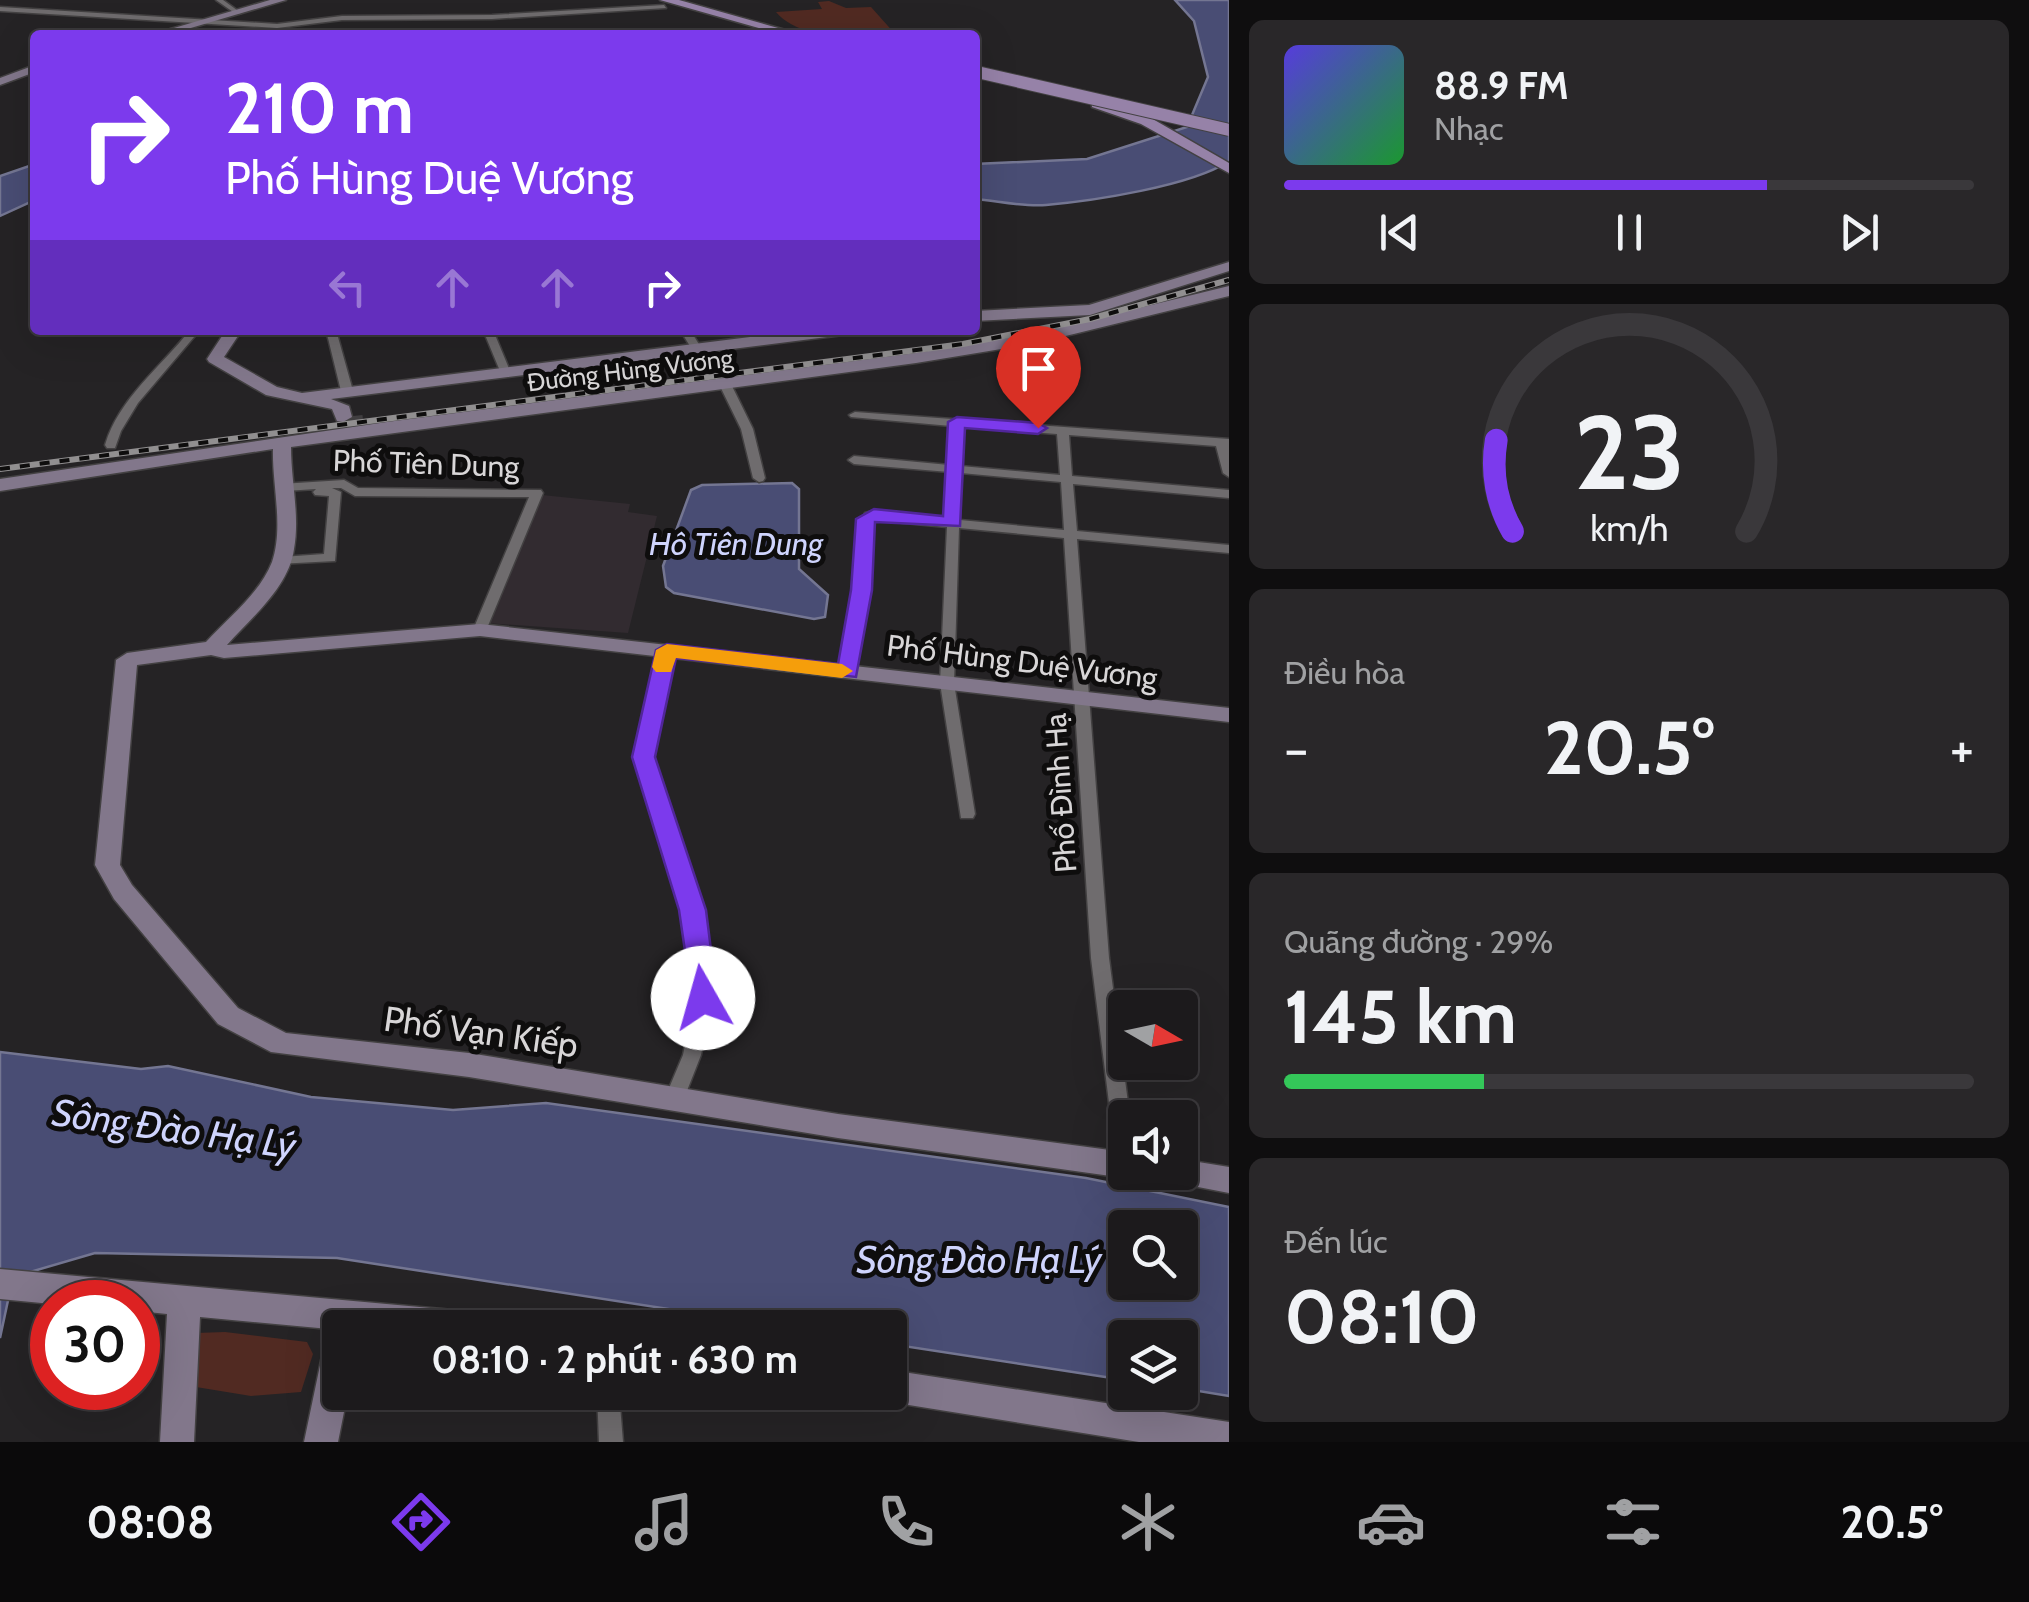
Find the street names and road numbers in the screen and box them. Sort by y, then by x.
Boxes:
street label: Đường Hùng Vương [525,342,735,398]
street label: Phố Tiên Dung [332,442,521,485]
street label: Phố Hùng Duệ Vương [885,627,1160,697]
street label: Phố Đình Hạ [1036,711,1085,874]
street label: Phố Vạn Kiếp [381,997,581,1066]

